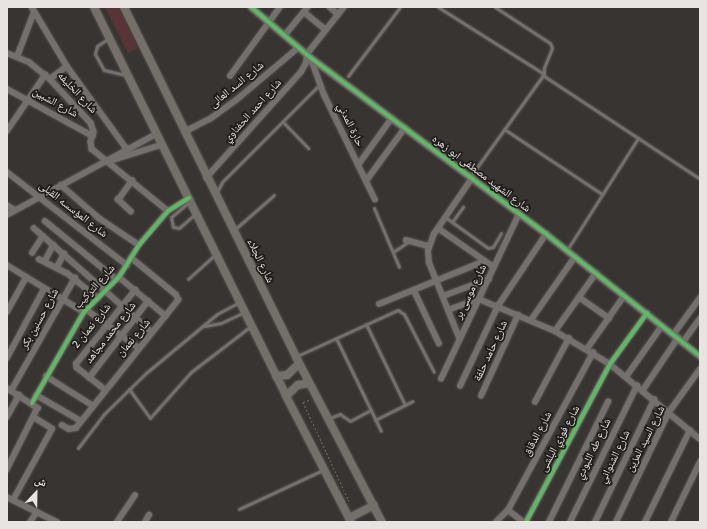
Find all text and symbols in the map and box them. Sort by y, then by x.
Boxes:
street label: شارع السد العالى [207,59,267,111]
street label: شارع الخليفه [54,69,100,117]
street label: شارع احمد الحفناوي [221,77,285,145]
street label: شارع الشبين [30,85,80,121]
street label: حارة المدني [334,101,366,149]
street label: شارع الشهيد مصطفى ابو زهره [429,133,533,215]
street label: شارع المؤسسه القبلى [36,179,110,241]
street label: شارع الجلاء [244,237,276,285]
street label: شارع التركيب [72,262,118,312]
street label: شارع موسى بر [452,263,490,321]
street label: شارع حسنين بكر [18,286,62,352]
street label: شارع محمد مجاهد [83,299,139,367]
street label: شارع نعمان 2 [70,301,114,351]
street label: شارع نعمان [114,316,154,360]
street label: شارع حامد حلفة [471,318,511,384]
street label: شارع فوزي البلشى [537,404,583,474]
street label: شارع السيد المزين [624,404,668,474]
street label: شارع الدقاق [521,409,555,459]
street label: شارع طه اللبودي [574,416,614,482]
street label: شارع الشنواني [596,428,634,486]
north arrow [16,473,56,513]
text: ش [33,473,49,490]

